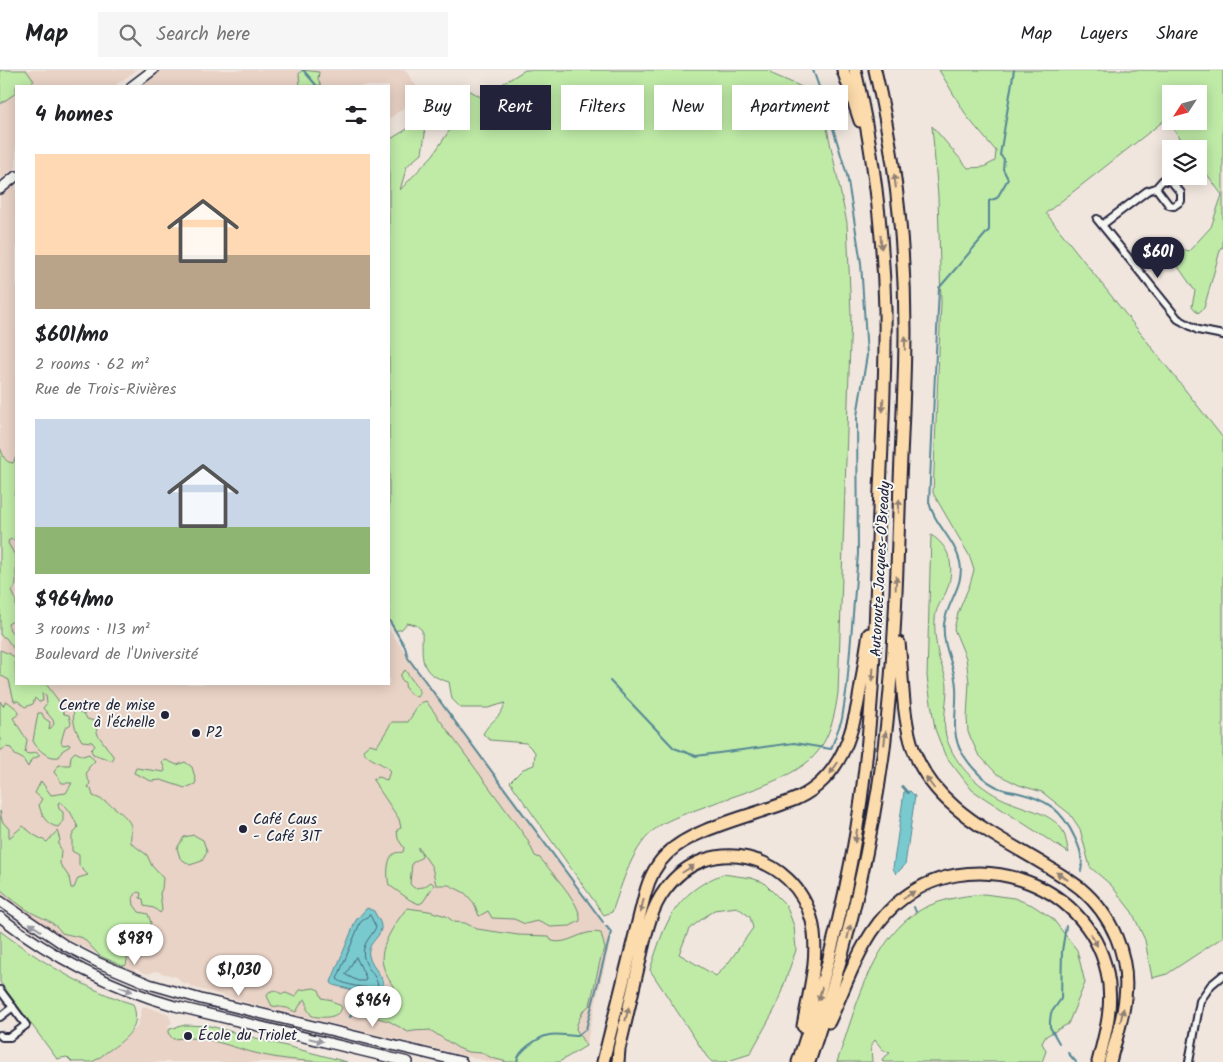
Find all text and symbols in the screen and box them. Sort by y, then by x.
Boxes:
search box [98,12,448,57]
text: Map [25,15,68,54]
text: Search here [156,20,250,50]
text: Map [1021,20,1052,49]
text: Layers [1080,20,1128,49]
text: Share [1156,20,1198,49]
icon: search [116,21,144,49]
chip: Buy [405,85,470,130]
chip: Rent [480,85,551,130]
chip: Filters [561,85,644,130]
chip: New [654,85,722,130]
chip: Apartment [732,85,848,130]
north arrow [1162,85,1208,130]
map controls [1162,85,1207,185]
text: 4 homes [35,99,113,132]
icon: filters [342,101,370,129]
button: layers [1162,140,1207,185]
one-way arrow [891,173,899,189]
icon: home [158,186,248,276]
one-way arrow [878,234,886,250]
pin: $601 [1128,236,1188,279]
text: $601 [1142,240,1174,265]
text: $601/mo [35,319,109,352]
one-way arrow [901,335,909,351]
text: 2 rooms · 62 m² [35,352,149,377]
text: Rue de Trois-Rivières [35,377,176,402]
one-way arrow [879,397,887,413]
icon: home [158,451,248,541]
street label: Autoroute Jacques-O'Bready [864,480,898,657]
one-way arrow [896,497,904,513]
one-way arrow [893,575,901,591]
text: $964/mo [35,584,114,617]
text: 3 rooms · 113 m² [35,617,150,642]
text: Boulevard de l'Université [35,642,198,667]
one-way arrow [868,666,876,682]
place label: Centre de mise à l'échelle [59,694,155,735]
marker: Centre de mise à l'échelle [159,709,171,721]
place label: P2 [206,721,223,745]
marker: P2 [190,727,202,739]
one-way arrow [881,729,889,745]
one-way arrow [829,761,839,775]
one-way arrow [925,776,935,790]
place label: Café Caus - Café 3IT [253,808,323,849]
marker: Café Caus - Café 3IT [237,823,249,835]
one-way arrow [851,828,859,844]
one-way arrow [682,864,695,873]
one-way arrow [1055,871,1069,881]
one-way arrow [902,890,916,900]
one-way arrow [637,899,645,914]
one-way arrow [28,922,42,932]
pin: $989 [105,924,165,966]
one-way arrow [845,924,853,939]
text: $989 [117,927,153,952]
one-way arrow [1090,933,1099,946]
pin: $1,030 [198,954,280,997]
text: $1,030 [217,958,261,983]
one-way arrow [119,985,134,993]
pin: $964 [343,986,403,1028]
one-way arrow [815,987,823,1002]
text: $964 [356,989,390,1014]
one-way arrow [623,1007,631,1022]
one-way arrow [1118,1007,1126,1022]
place label: École du Triolet [198,1024,297,1048]
marker: École du Triolet [182,1030,194,1042]
one-way arrow [308,1036,323,1044]

